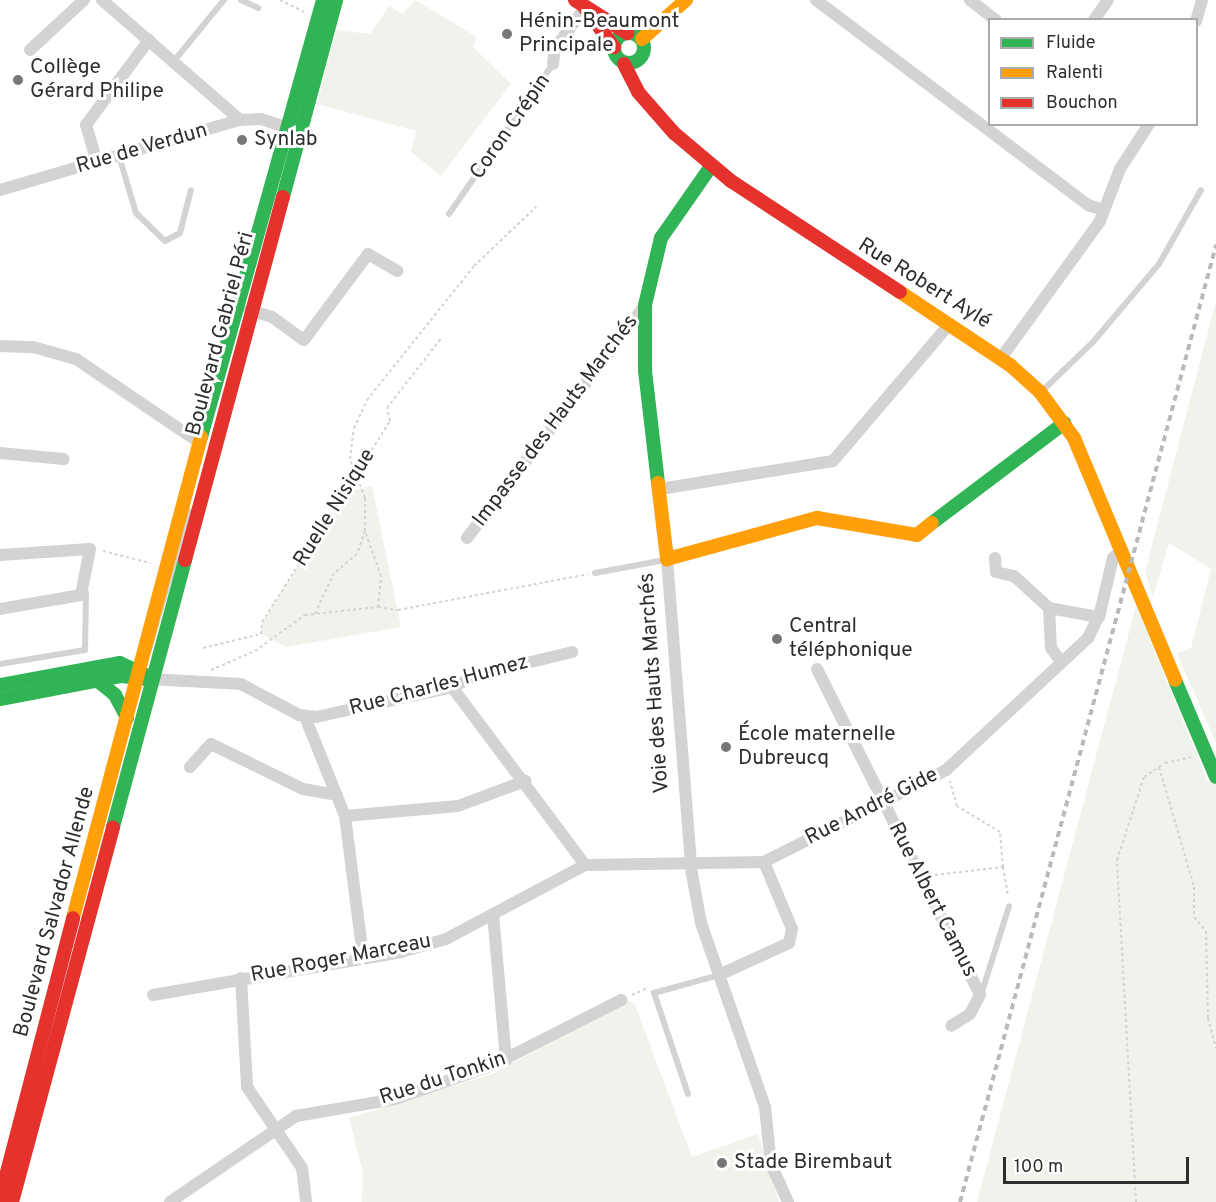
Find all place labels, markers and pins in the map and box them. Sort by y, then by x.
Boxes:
place label: Hénin-Beaumont Principale [519,9,680,59]
marker: Hénin-Beaumont Principale [500,27,514,41]
place label: Collège Gérard Philipe [30,55,164,105]
marker: Collège Gérard Philipe [11,73,25,87]
place label: Synlab [254,127,318,153]
marker: Synlab [235,133,249,147]
place label: Central téléphonique [789,614,912,664]
marker: Central téléphonique [770,632,784,646]
place label: École maternelle Dubreucq [738,722,896,772]
marker: École maternelle Dubreucq [719,740,733,754]
place label: Stade Birembaut [734,1150,892,1176]
marker: Stade Birembaut [715,1156,729,1170]

